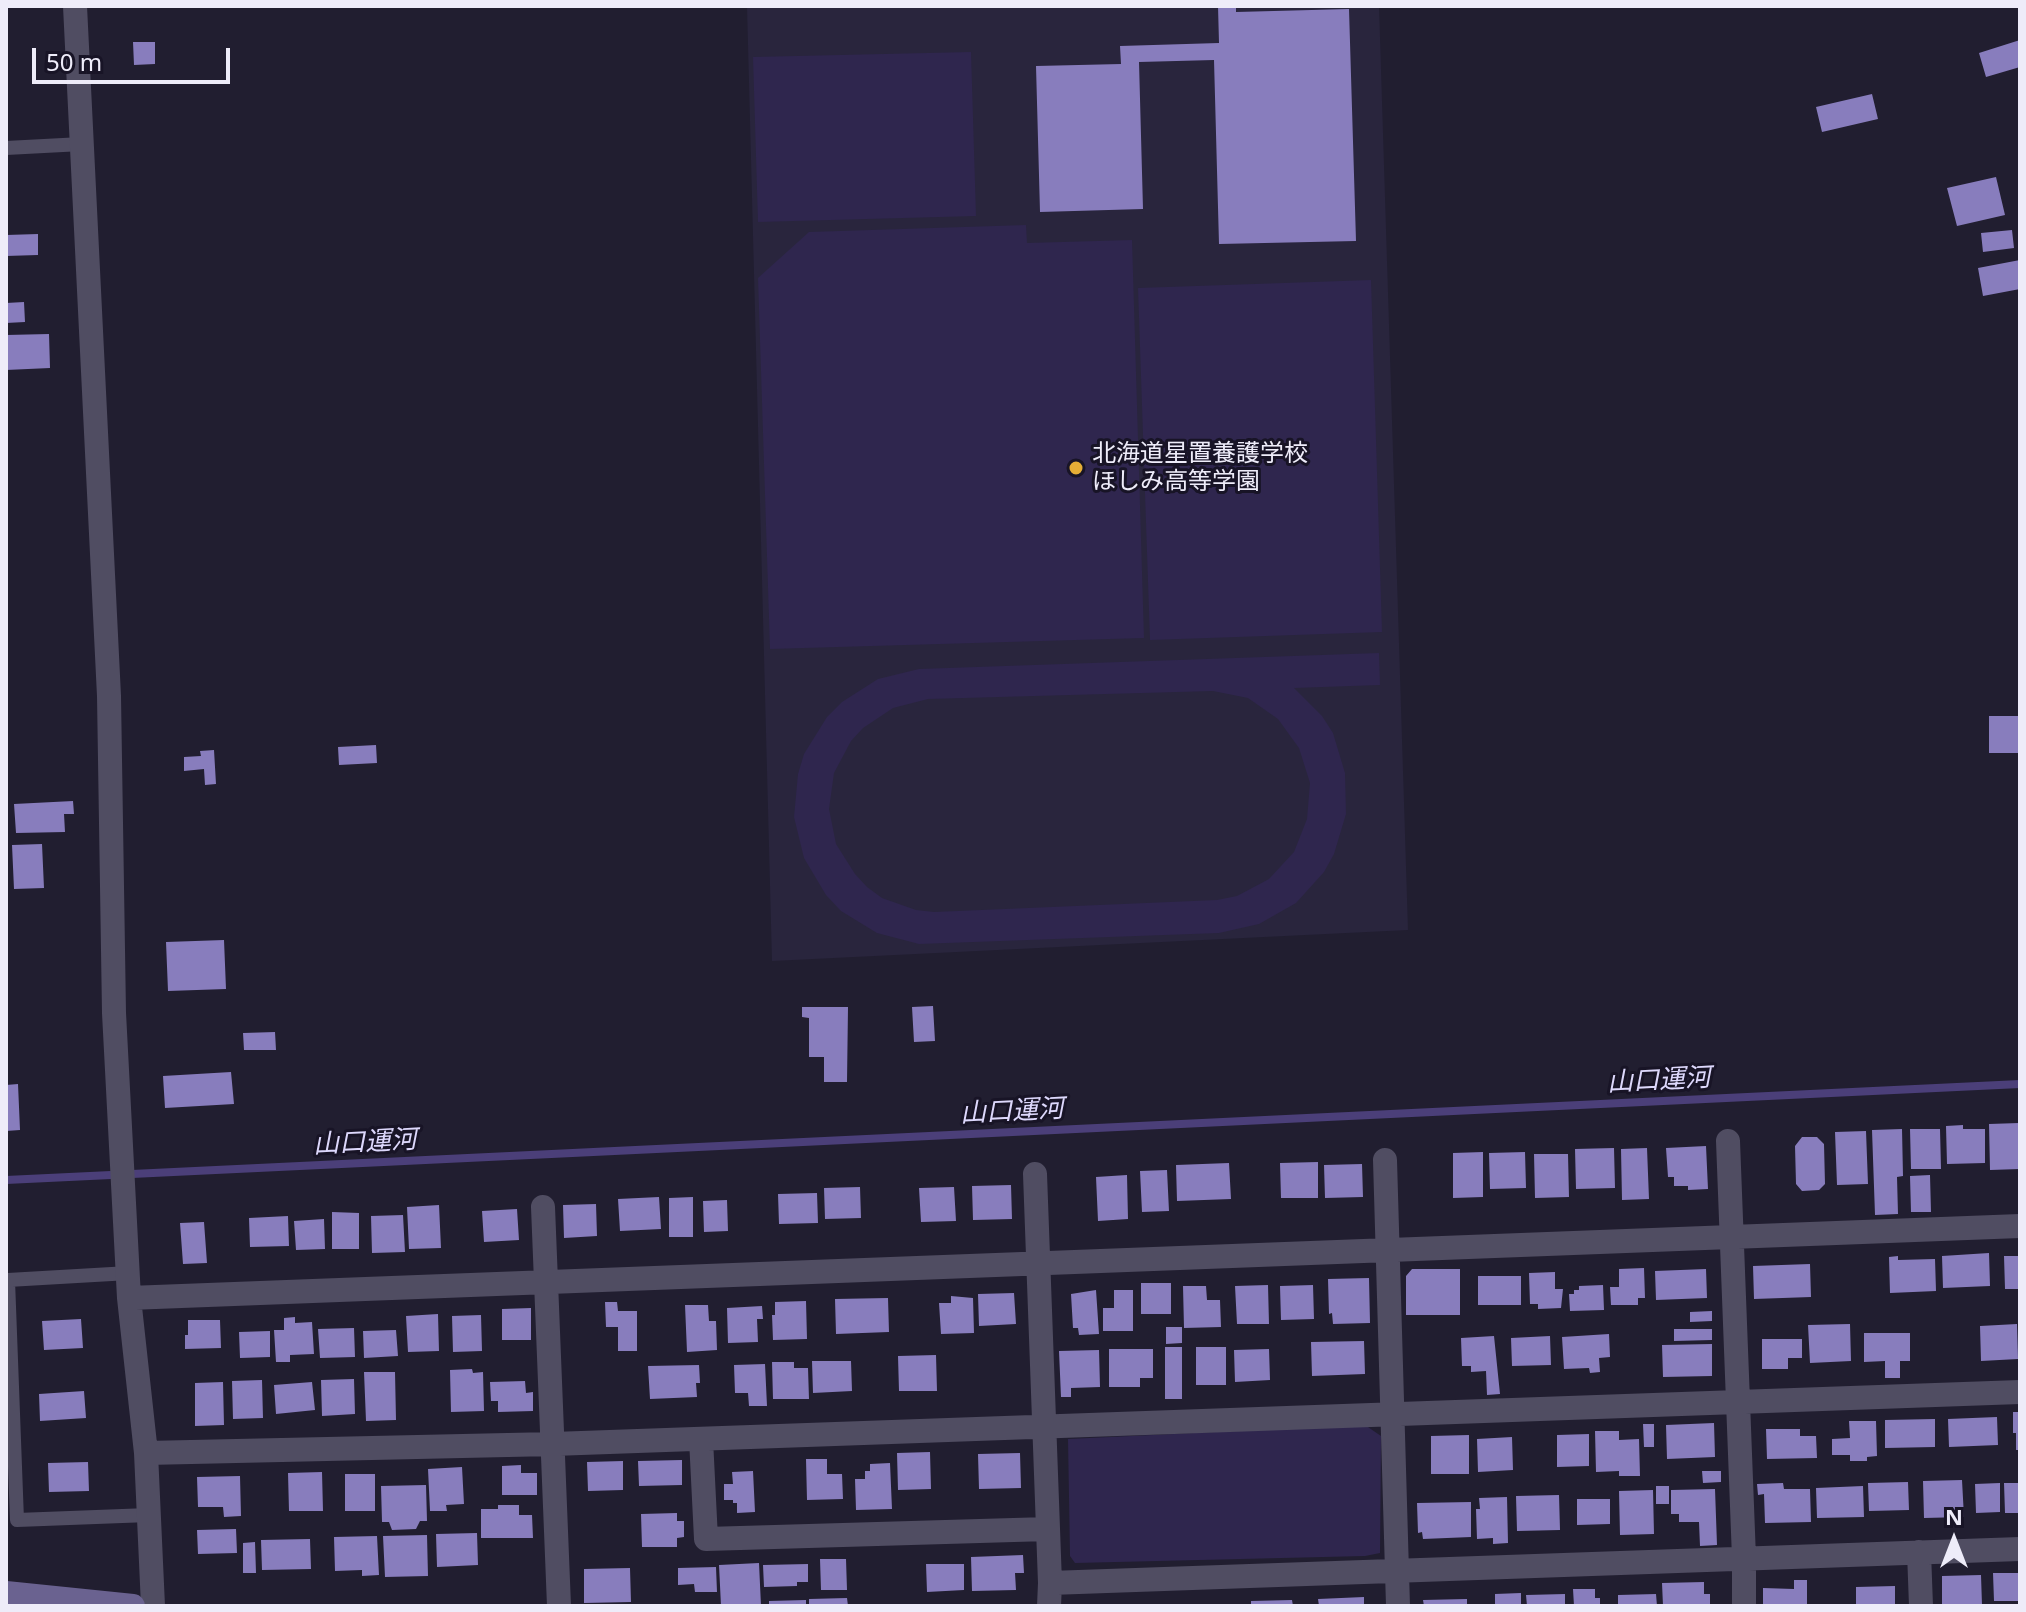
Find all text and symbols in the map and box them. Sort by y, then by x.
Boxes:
scale bar [36,32,234,82]
text: 50 m [46,45,102,78]
place label: 北海道星置養護学校 ほしみ高等学園 [1092,440,1308,496]
marker: 北海道星置養護学校 ほしみ高等学園 [1067,459,1085,477]
water label: 山口運河 [1606,1063,1712,1099]
water label: 山口運河 [959,1094,1065,1130]
water label: 山口運河 [312,1125,418,1161]
north arrow [1914,1500,1994,1580]
text: N [1945,1501,1963,1531]

